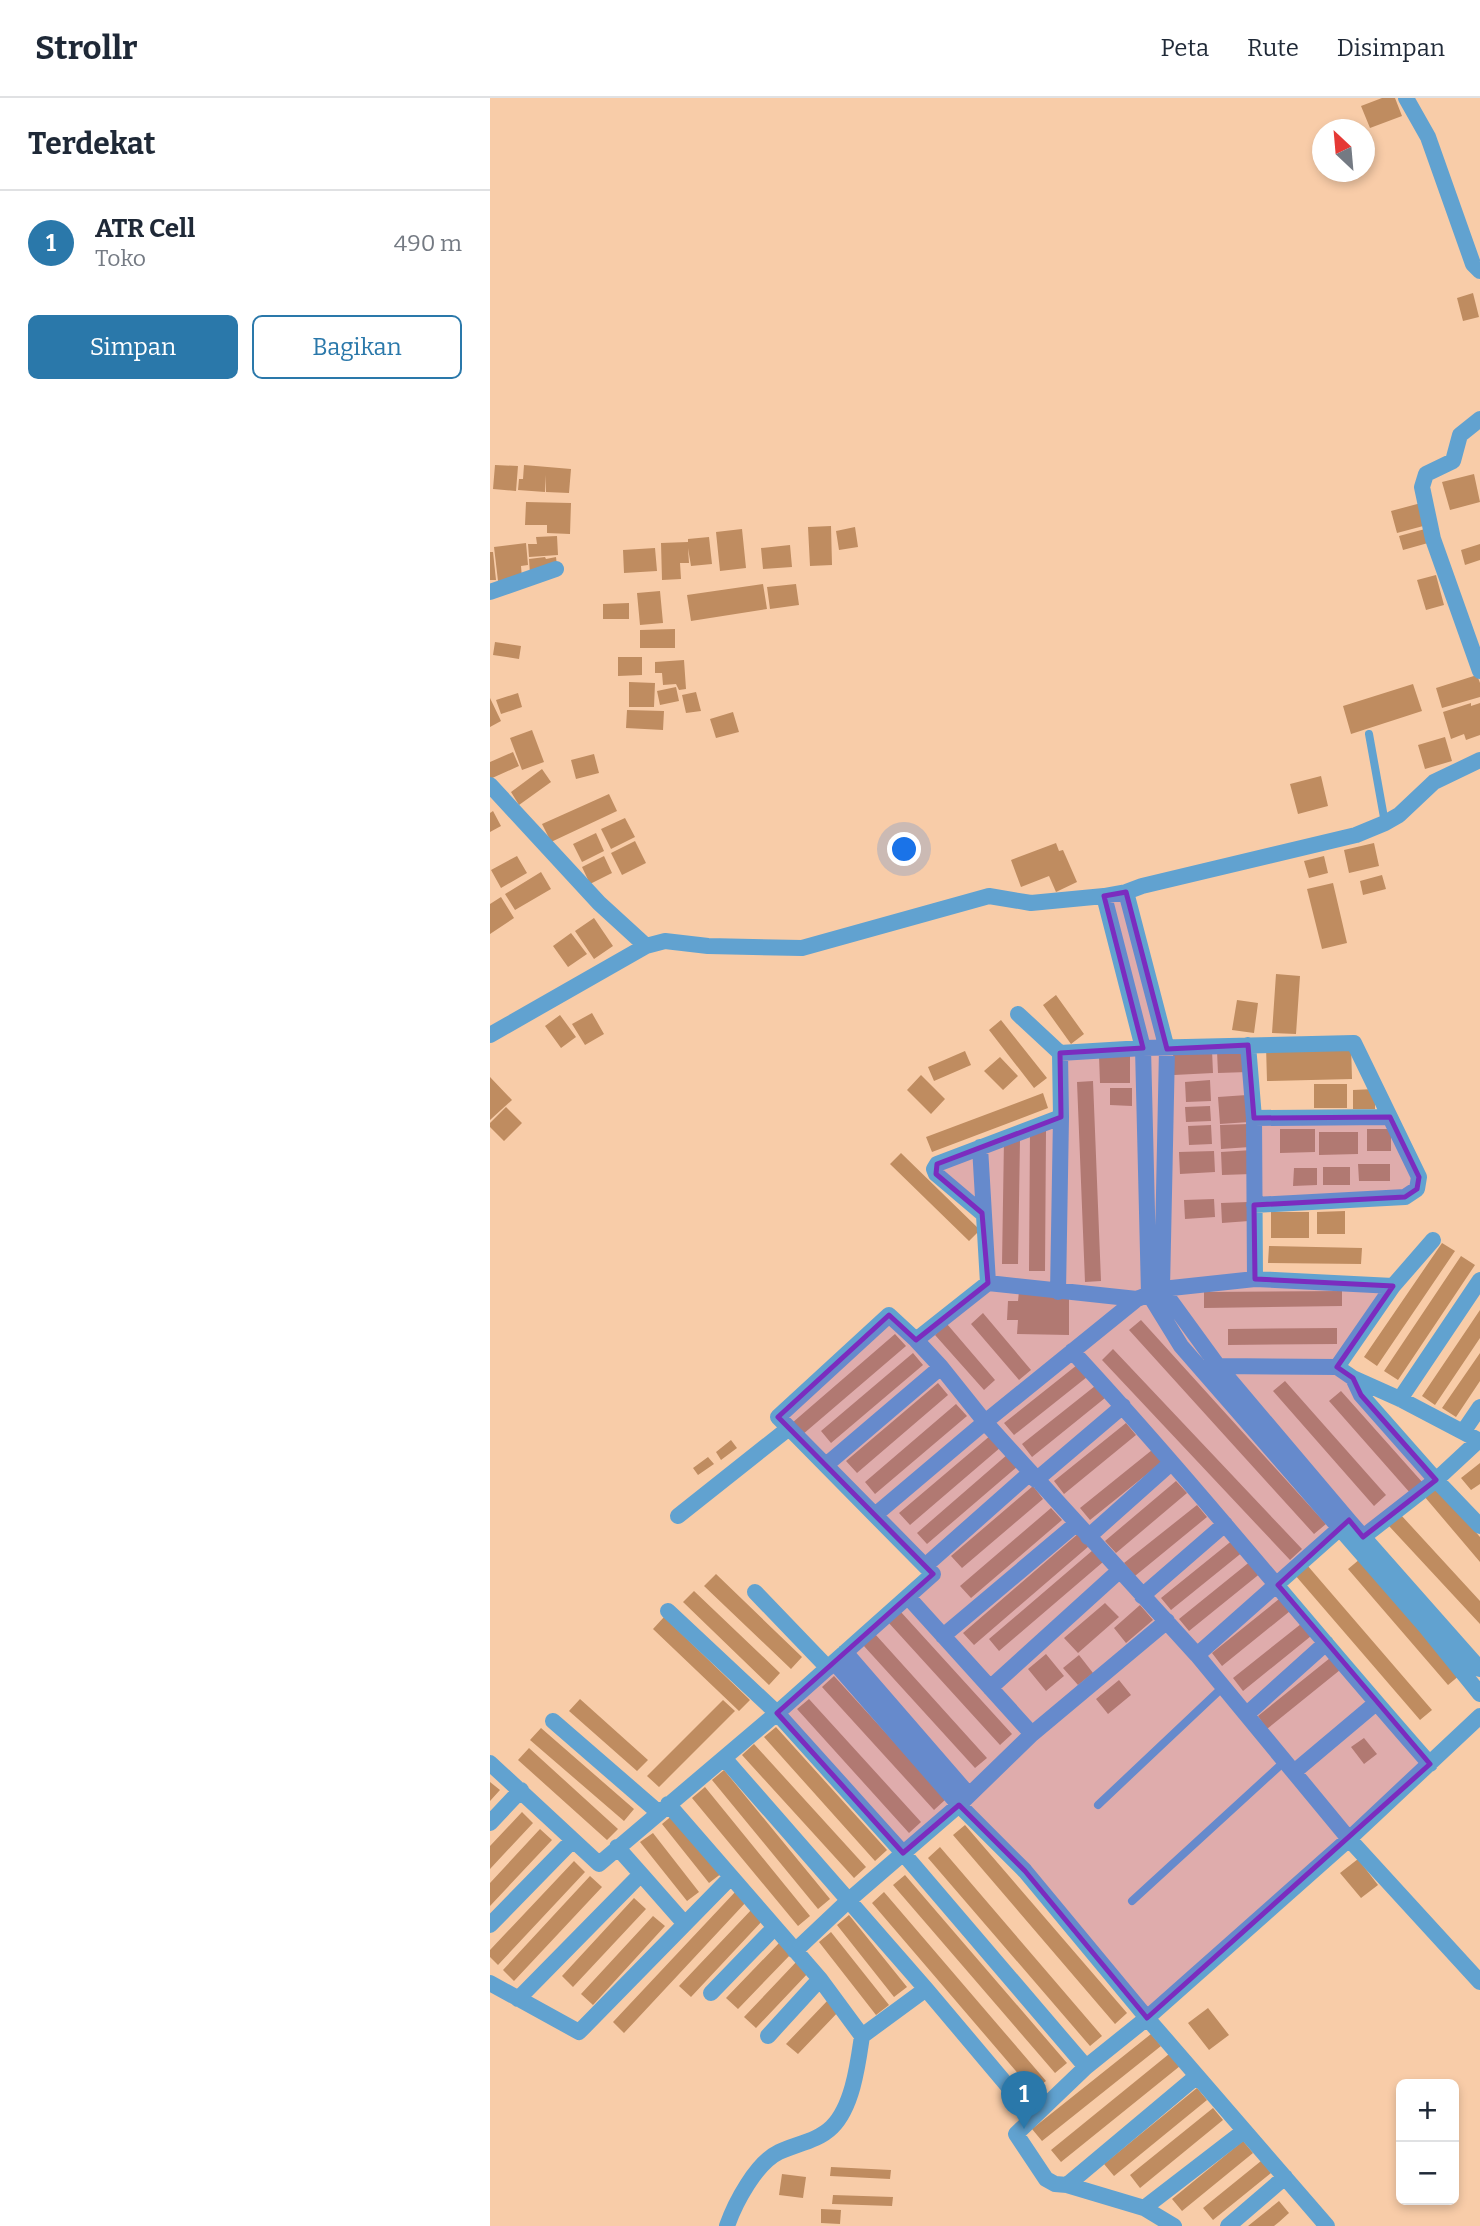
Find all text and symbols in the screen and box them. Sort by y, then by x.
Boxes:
text: Strollr [35,28,138,68]
text: Peta [1160,34,1209,62]
text: Rute [1247,34,1299,62]
text: Disimpan [1337,34,1445,62]
north arrow [1312,119,1375,182]
text: Terdekat [28,126,156,162]
text: ATR Cell [95,213,195,244]
text: 1 [46,229,56,257]
text: 490 m [394,229,462,257]
text: Toko [95,244,146,272]
button: Simpan [28,315,238,379]
button: Bagikan [252,315,462,379]
your location [887,832,921,866]
pin: 1 [1001,2071,1047,2129]
map controls [1396,2079,1459,2205]
button: + [1396,2079,1459,2142]
button: − [1396,2142,1459,2205]

